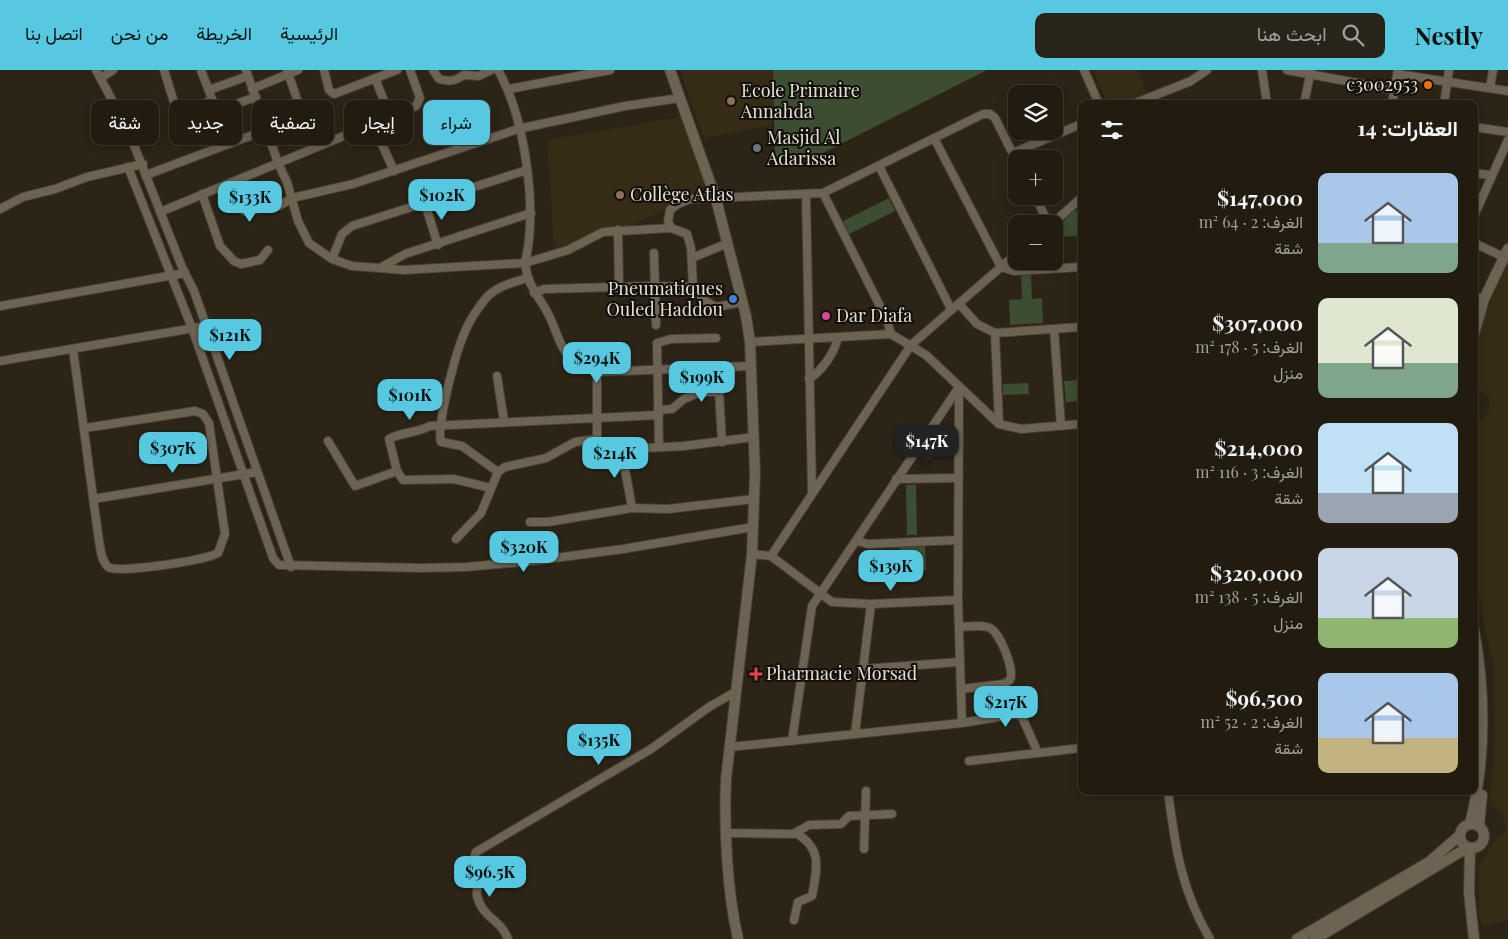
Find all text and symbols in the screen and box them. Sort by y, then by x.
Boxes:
search box [1035,13,1385,58]
text: Nestly [1415,19,1483,51]
text: ابحث هنا [1257,20,1327,46]
text: اتصل بنا [25,21,83,45]
text: من نحن [111,21,168,45]
text: الخريطة [196,21,252,45]
text: الرئيسية [280,21,338,45]
icon: search [1339,21,1367,49]
place label: c3002953 [1346,72,1418,96]
place label: Ecole Primaire Annahda [740,78,860,123]
marker: c3002953 [1422,79,1434,91]
map controls [1008,85,1063,270]
button: layers [1008,85,1063,140]
marker: Ecole Primaire Annahda [725,95,737,107]
chip: شقة [91,100,159,145]
chip: جديد [169,100,242,145]
chip: تصفية [252,100,334,145]
chip: إيجار [344,100,413,145]
chip: شراء [423,100,490,145]
text: العقارات: 14 [1357,113,1458,141]
icon: filters [1098,116,1126,144]
place label: Masjid Al Adarissa [766,125,841,170]
marker: Masjid Al Adarissa [751,142,763,154]
button: + [1008,150,1063,205]
pin: $102K [407,178,477,221]
pin: $133K [215,180,285,223]
place label: Collège Atlas [630,182,733,206]
text: $147,000 [1217,183,1303,211]
text: $102K [419,184,465,205]
text: $133K [229,186,271,207]
marker: Collège Atlas [614,189,626,201]
icon: home [1358,193,1418,253]
text: الغرف: 2 · 64 m² [1199,211,1303,232]
button: − [1008,215,1063,270]
text: شقة [1274,237,1303,258]
place label: Pneumatiques Ouled Haddou [606,276,724,321]
marker: Pneumatiques Ouled Haddou [727,293,739,305]
place label: Dar Diafa [836,303,912,327]
text: $307,000 [1212,308,1303,336]
marker: Dar Diafa [820,310,832,322]
pin: $121K [195,318,265,361]
icon: home [1358,318,1418,378]
text: $121K [209,324,251,345]
text: الغرف: 5 · 178 m² [1195,336,1303,357]
pin: $294K [562,342,632,384]
text: $294K [574,347,620,368]
pin: $199K [667,360,737,403]
text: منزل [1273,362,1303,383]
text: $199K [680,366,724,387]
pin: $101K [375,378,445,421]
text: $101K [388,384,432,405]
pin: $147K [892,424,962,467]
text: $147K [906,430,948,451]
pin: $307K [138,432,208,474]
text: $214,000 [1215,433,1303,461]
pin: $214K [580,436,650,479]
text: $307K [150,437,196,458]
text: $214K [593,442,637,463]
icon: home [1358,443,1418,503]
text: الغرف: 3 · 116 m² [1195,461,1303,482]
text: شقة [1274,487,1303,508]
pin: $320K [489,530,559,573]
text: $320K [500,536,548,557]
pin: $139K [856,550,926,592]
text: $139K [869,555,913,576]
text: $320,000 [1210,558,1303,586]
icon: home [1358,568,1418,628]
text: الغرف: 5 · 138 m² [1195,586,1303,607]
text: منزل [1273,612,1303,633]
place label: Pharmacie Morsad [766,661,918,685]
marker: Pharmacie Morsad [750,668,762,680]
text: $96,500 [1225,683,1303,711]
pin: $217K [971,686,1041,728]
text: $217K [985,691,1027,712]
icon: home [1358,693,1418,753]
text: الغرف: 2 · 52 m² [1201,711,1303,732]
pin: $135K [564,724,634,766]
text: $135K [578,729,620,750]
text: شقة [1274,737,1303,758]
pin: $96.5K [449,856,531,898]
text: $96.5K [465,861,515,882]

